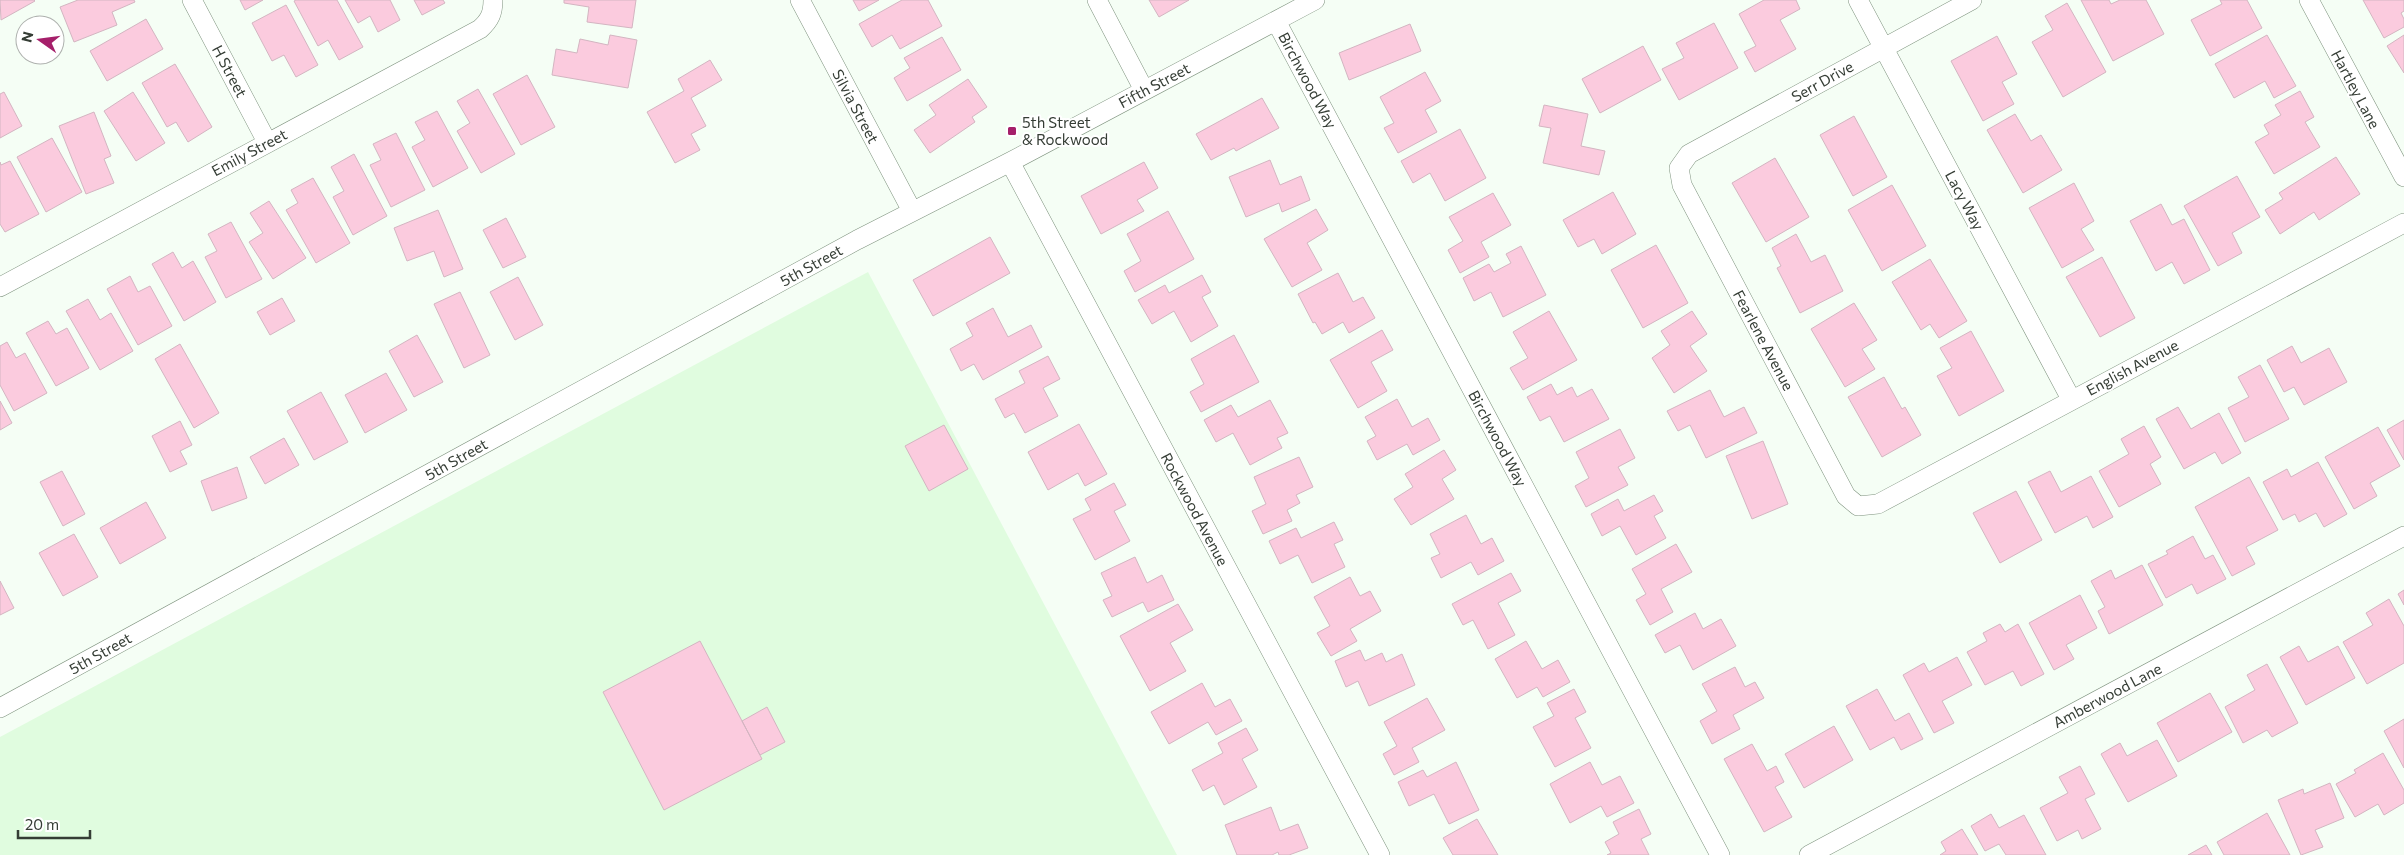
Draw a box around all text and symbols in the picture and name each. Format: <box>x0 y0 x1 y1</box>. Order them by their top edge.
north arrow <box>15 15 65 65</box>
street label: Birchwood Way <box>1275 29 1341 131</box>
text: N <box>17 30 36 44</box>
street label: H Street <box>209 42 251 100</box>
street label: Hartley Lane <box>2328 47 2384 131</box>
street label: Serr Drive <box>1788 57 1856 105</box>
street label: Fifth Street <box>1115 59 1193 111</box>
street label: Silvia Street <box>829 66 883 146</box>
place label: 5th Street & Rockwood <box>1022 113 1108 148</box>
street label: Emily Street <box>208 125 290 179</box>
marker: 5th Street & Rockwood <box>1006 125 1018 137</box>
street label: Lacy Way <box>1942 167 1988 233</box>
street label: 5th Street <box>777 240 845 290</box>
street label: Fearlene Avenue <box>1730 287 1798 393</box>
street label: English Avenue <box>2083 335 2181 399</box>
street label: Birchwood Way <box>1465 387 1531 489</box>
street label: 5th Street <box>422 434 490 484</box>
street label: Rockwood Avenue <box>1158 449 1232 569</box>
street label: 5th Street <box>66 628 134 678</box>
street label: Amberwood Lane <box>2050 659 2164 731</box>
scale bar <box>18 808 90 840</box>
text: 20 m <box>25 815 59 833</box>

